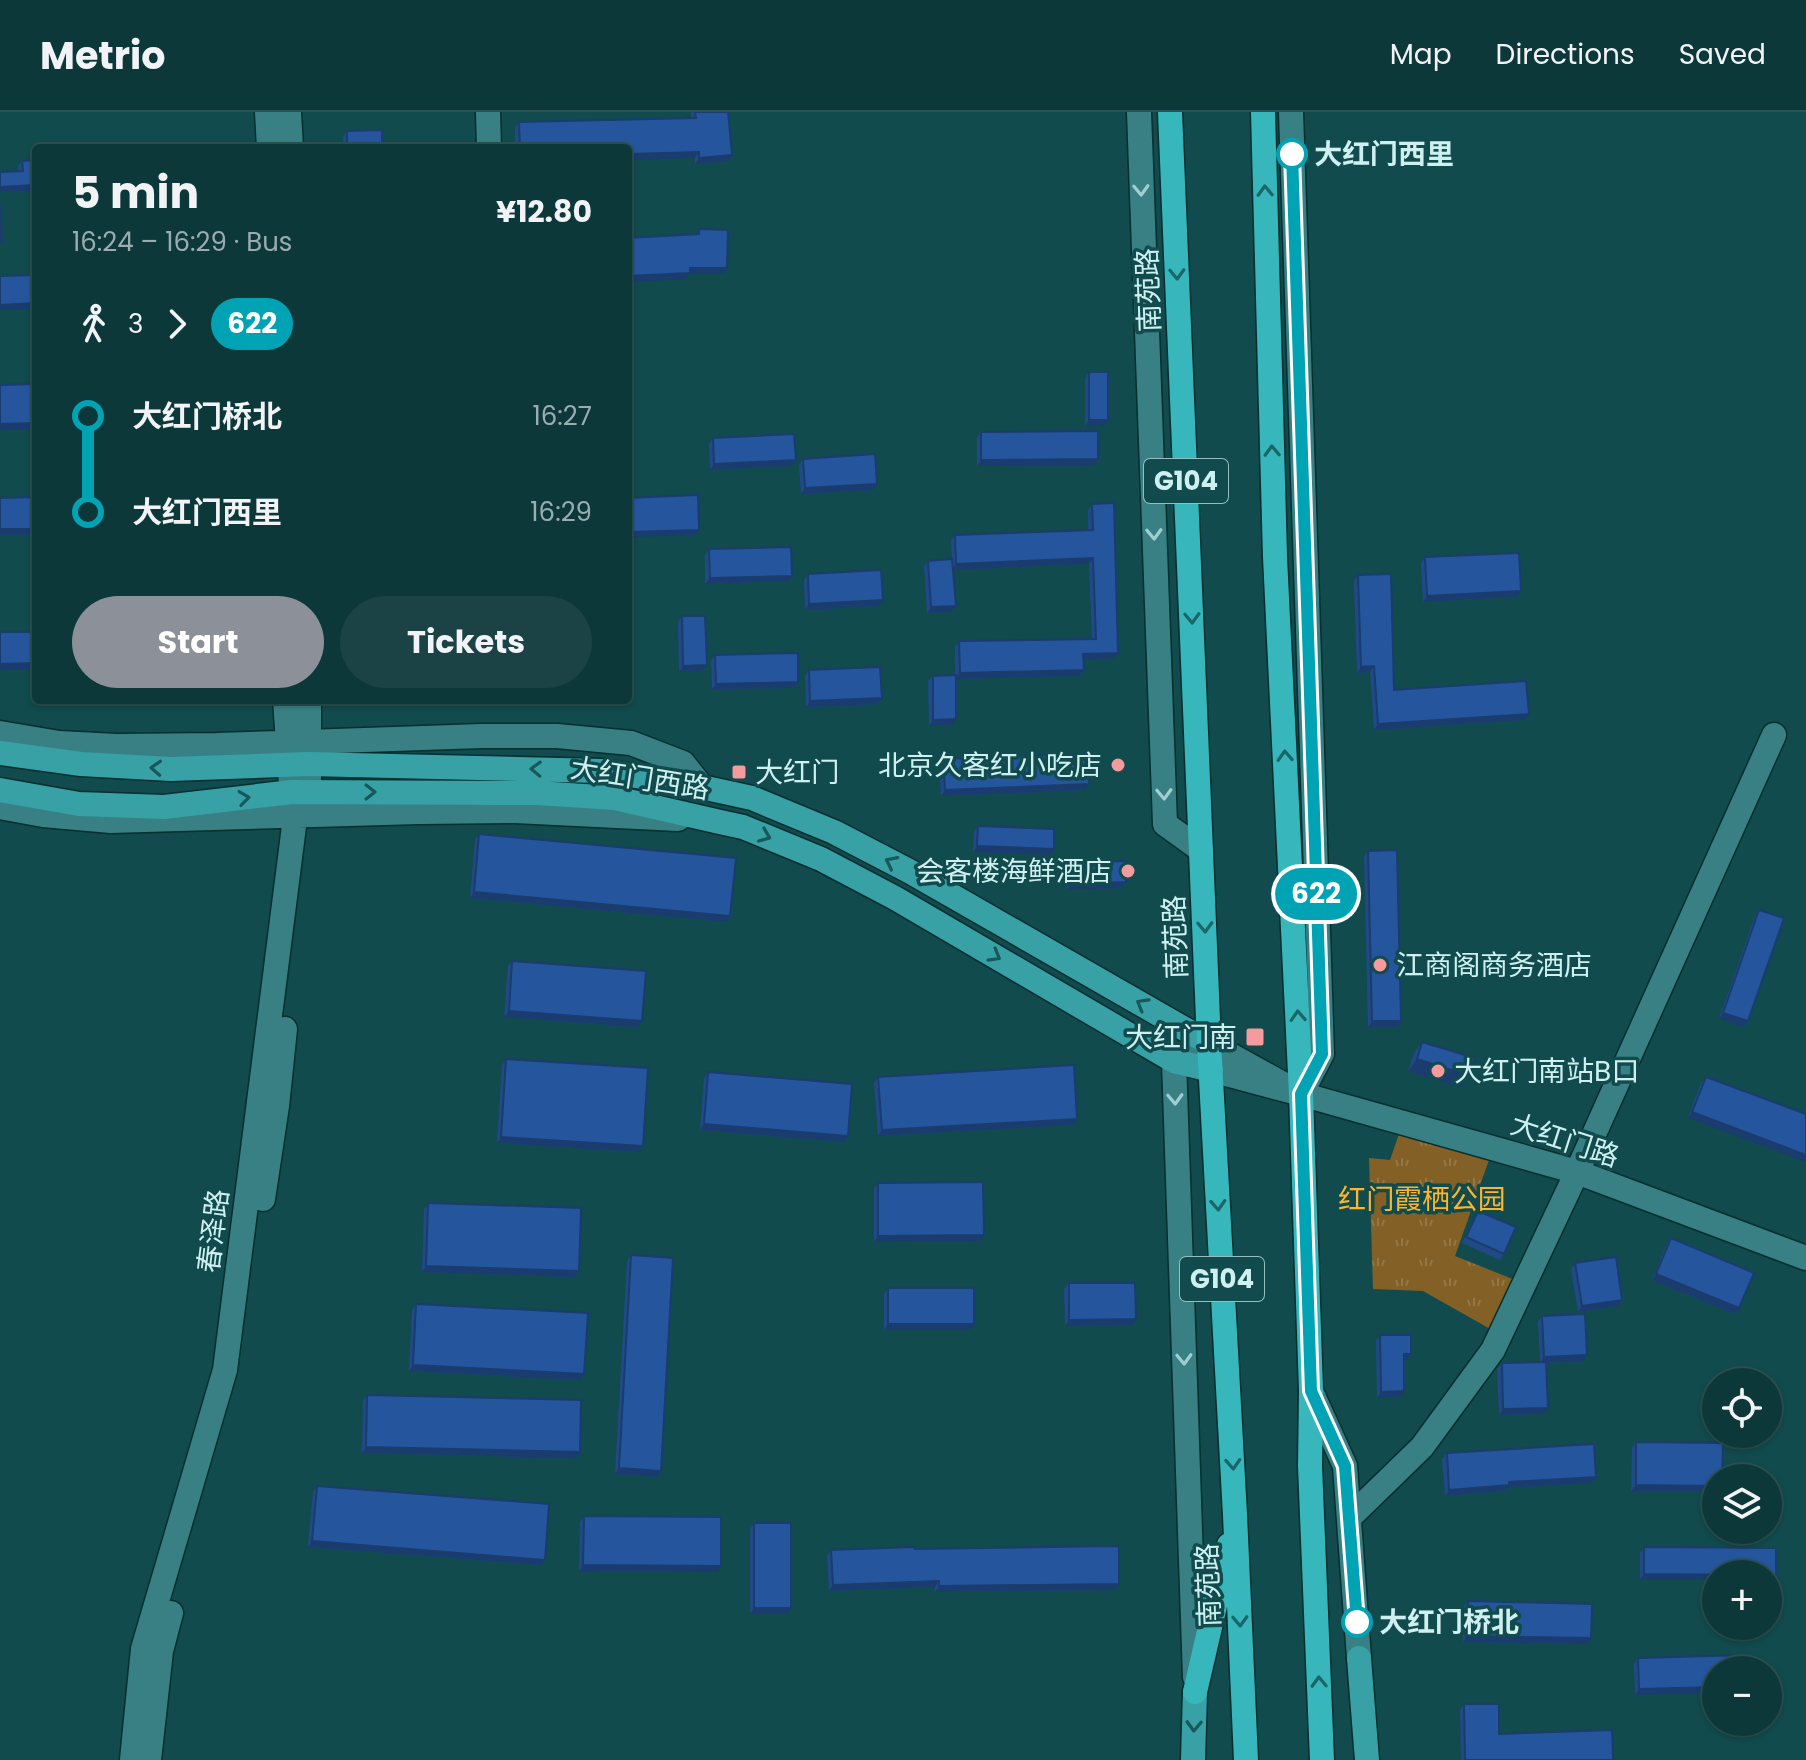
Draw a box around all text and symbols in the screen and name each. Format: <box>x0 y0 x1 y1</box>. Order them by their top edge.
text: Metrio <box>40 29 165 82</box>
text: Map <box>1390 35 1452 74</box>
text: Directions <box>1496 35 1635 74</box>
text: Saved <box>1679 35 1766 74</box>
place label: 大红门西里 <box>1314 135 1454 174</box>
marker: 大红门西里 <box>1277 139 1307 169</box>
text: 5 min <box>72 162 199 223</box>
one-way arrow <box>1133 184 1150 197</box>
one-way arrow <box>1256 184 1274 197</box>
text: ¥12.80 <box>496 190 592 233</box>
text: 16:24 – 16:29 · Bus <box>72 224 292 260</box>
street label: 南苑路 <box>1128 247 1169 333</box>
one-way arrow <box>1168 268 1185 281</box>
icon: walk <box>72 302 116 346</box>
icon: forward <box>155 302 199 346</box>
text: 622 <box>227 304 277 343</box>
text: 3 <box>128 306 143 342</box>
text: 大红门桥北 <box>132 395 282 438</box>
text: 16:27 <box>532 398 592 434</box>
one-way arrow <box>1264 444 1281 457</box>
road number: G104 <box>1144 459 1228 503</box>
text: 大红门西里 <box>132 491 282 534</box>
text: 16:29 <box>530 494 592 530</box>
one-way arrow <box>1146 528 1163 541</box>
button: Start <box>72 596 324 688</box>
button: Tickets <box>340 596 592 688</box>
one-way arrow <box>1183 612 1200 625</box>
place label: 北京久客红小吃店 <box>878 746 1102 785</box>
street label: 大红门西路 <box>568 748 712 809</box>
one-way arrow <box>1276 749 1293 762</box>
place label: 大红门 <box>755 753 839 792</box>
marker: 北京久客红小吃店 <box>1109 756 1127 774</box>
one-way arrow <box>149 760 162 777</box>
one-way arrow <box>529 760 542 777</box>
marker: 大红门 <box>730 763 748 781</box>
one-way arrow <box>364 783 377 801</box>
one-way arrow <box>1156 788 1173 801</box>
one-way arrow <box>238 789 251 806</box>
one-way arrow <box>756 827 771 843</box>
place label: 会客楼海鲜酒店 <box>916 852 1112 891</box>
one-way arrow <box>885 856 900 872</box>
marker: 会客楼海鲜酒店 <box>1119 862 1137 880</box>
line badge: 622 <box>1270 868 1362 920</box>
text: 622 <box>1291 874 1341 913</box>
street label: 南苑路 <box>1155 894 1196 980</box>
one-way arrow <box>1196 921 1213 934</box>
one-way arrow <box>986 946 1001 962</box>
place label: 江商阁商务酒店 <box>1396 946 1592 985</box>
marker: 江商阁商务酒店 <box>1371 956 1389 974</box>
one-way arrow <box>1136 998 1151 1014</box>
one-way arrow <box>1289 1009 1306 1022</box>
place label: 大红门南 <box>1125 1018 1237 1057</box>
marker: 大红门南 <box>1244 1026 1266 1048</box>
place label: 大红门南站B口 <box>1454 1052 1639 1091</box>
marker: 大红门南站B口 <box>1429 1062 1447 1080</box>
one-way arrow <box>1167 1093 1184 1106</box>
street label: 大红门路 <box>1506 1105 1624 1176</box>
park label: 红门霞栖公园 <box>1338 1180 1506 1219</box>
street label: 春泽路 <box>189 1187 238 1275</box>
one-way arrow <box>1210 1199 1227 1212</box>
road number: G104 <box>1180 1257 1264 1301</box>
one-way arrow <box>1175 1353 1192 1366</box>
map controls <box>1702 1368 1782 1736</box>
button: locate <box>1702 1368 1782 1448</box>
one-way arrow <box>1224 1458 1241 1471</box>
button: layers <box>1702 1464 1782 1544</box>
street label: 南苑路 <box>1188 1542 1229 1628</box>
button: + <box>1702 1560 1782 1640</box>
place label: 大红门桥北 <box>1379 1603 1519 1642</box>
marker: 大红门桥北 <box>1342 1607 1372 1637</box>
one-way arrow <box>1231 1615 1248 1628</box>
button: − <box>1702 1656 1782 1736</box>
one-way arrow <box>1310 1675 1327 1688</box>
one-way arrow <box>1185 1720 1202 1733</box>

